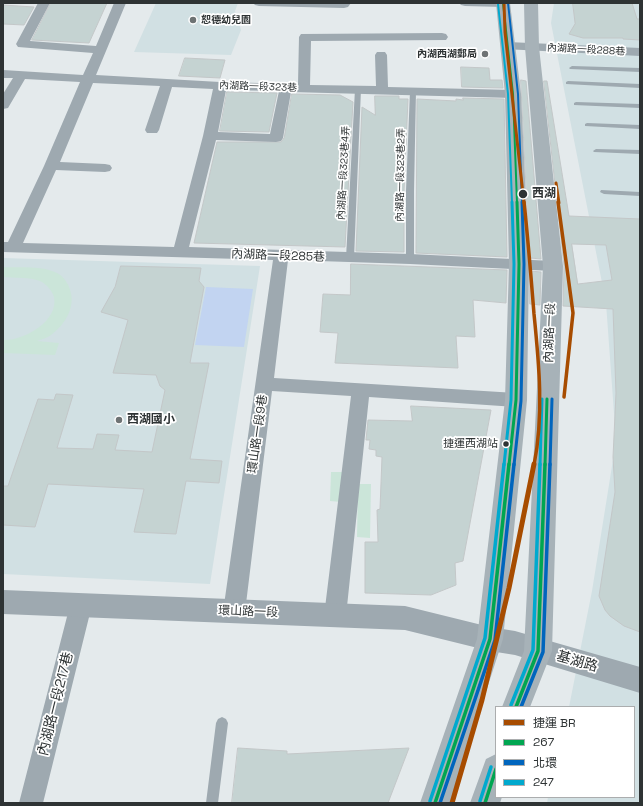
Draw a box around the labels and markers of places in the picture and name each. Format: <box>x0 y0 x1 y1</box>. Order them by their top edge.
place label: 恕德幼兒園 <box>201 14 251 26</box>
marker: 恕德幼兒園 <box>188 15 198 25</box>
place label: 內湖西湖郵局 <box>417 48 477 60</box>
marker: 內湖西湖郵局 <box>480 49 490 59</box>
place label: 西湖 <box>532 187 556 201</box>
marker: 西湖 <box>517 188 529 200</box>
place label: 西湖國小 <box>127 413 175 427</box>
marker: 西湖國小 <box>114 415 124 425</box>
place label: 捷運西湖站 <box>443 437 498 451</box>
marker: 捷運西湖站 <box>501 439 511 449</box>

